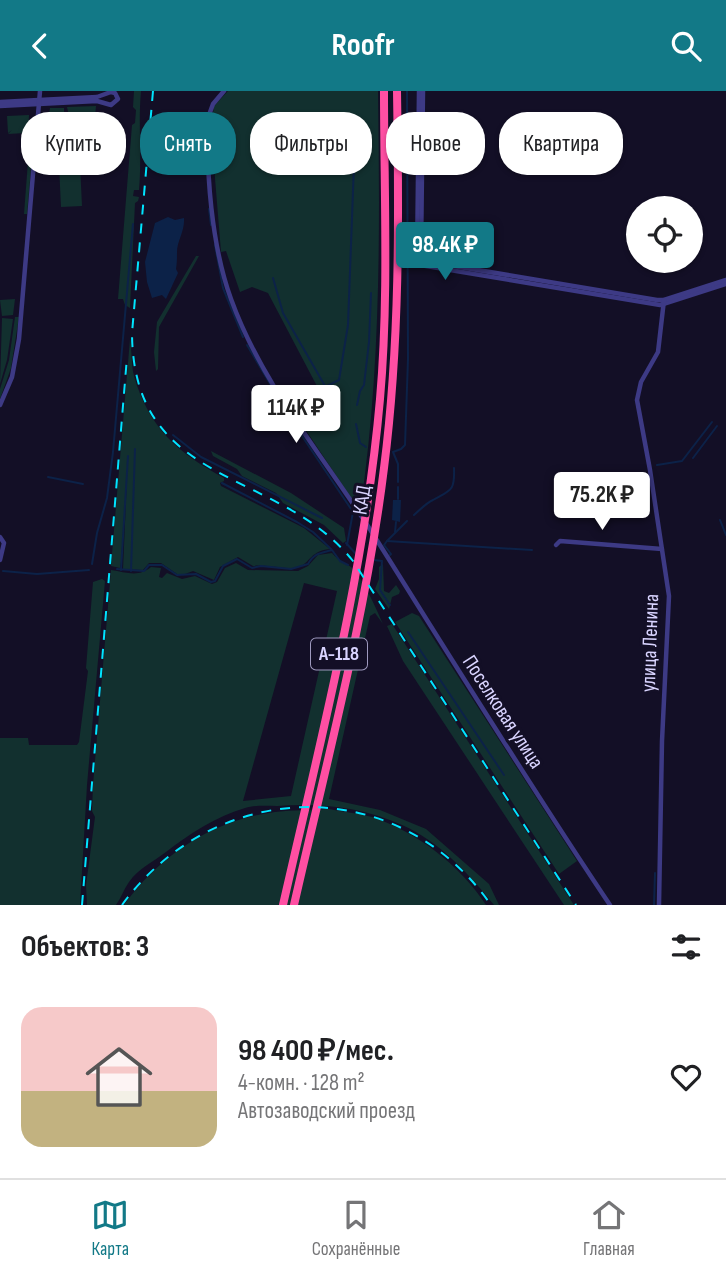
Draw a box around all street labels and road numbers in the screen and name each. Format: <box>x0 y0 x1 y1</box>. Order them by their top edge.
street label: КАД <box>347 484 377 516</box>
street label: улица Ленина <box>636 594 664 692</box>
road number: А-118 <box>311 639 367 669</box>
street label: Поселковая улица <box>457 651 549 773</box>

